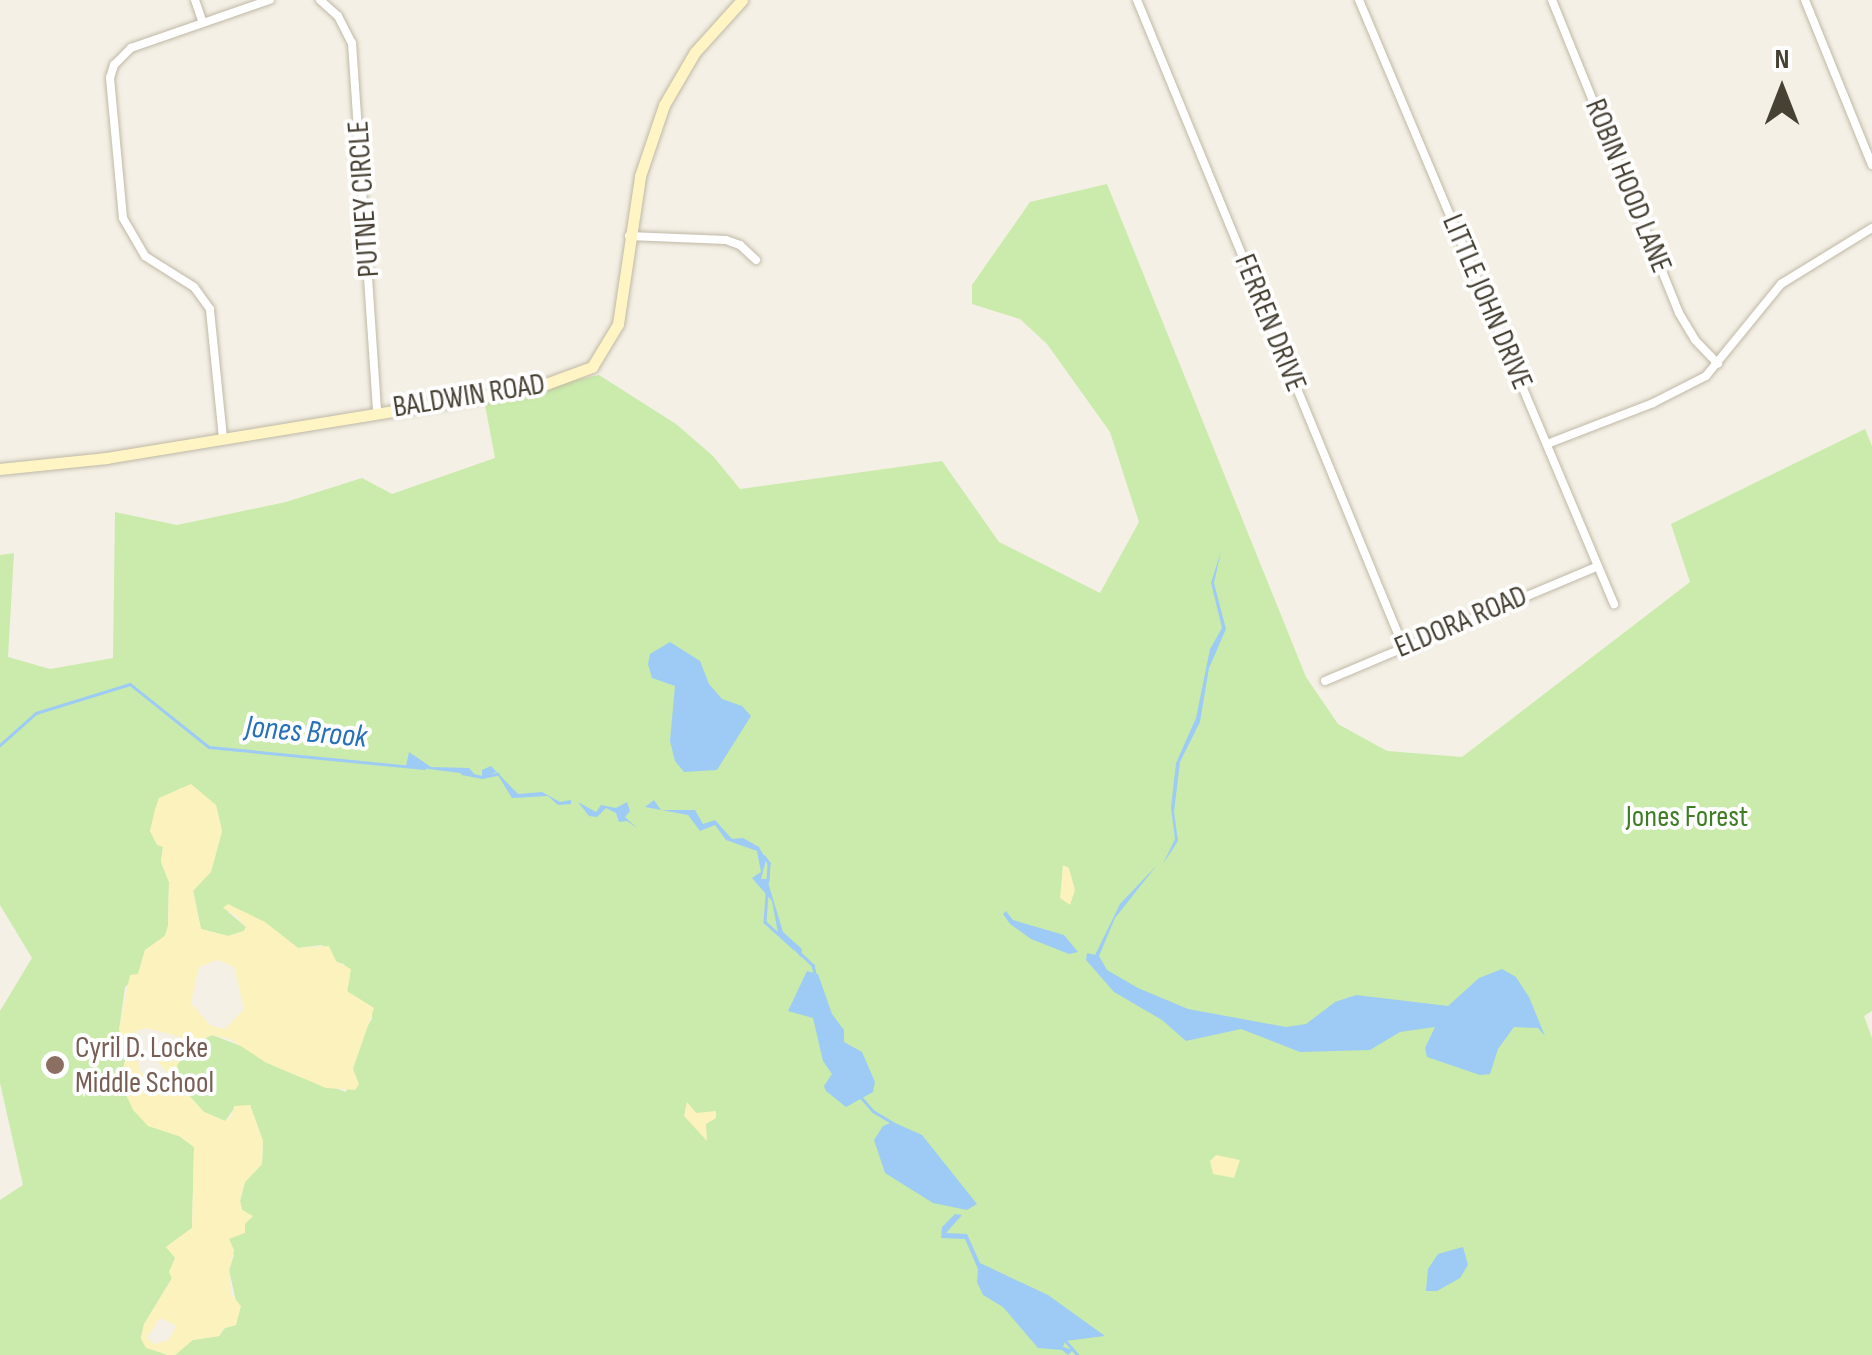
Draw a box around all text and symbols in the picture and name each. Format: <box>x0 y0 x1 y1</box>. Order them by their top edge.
north arrow <box>1732 40 1832 140</box>
text: N <box>1775 43 1789 76</box>
street label: ROBIN HOOD LANE <box>1577 94 1679 278</box>
street label: PUTNEY CIRCLE <box>341 119 387 279</box>
street label: LITTLE JOHN DRIVE <box>1434 209 1540 395</box>
street label: FERREN DRIVE <box>1226 249 1314 397</box>
street label: BALDWIN ROAD <box>390 366 548 426</box>
street label: ELDORA ROAD <box>1389 578 1533 666</box>
water label: Jones Brook <box>244 709 368 757</box>
park label: Jones Forest <box>1626 799 1748 835</box>
place label: Cyril D. Locke Middle School <box>75 1030 214 1100</box>
marker: Cyril D. Locke Middle School <box>44 1054 66 1076</box>

